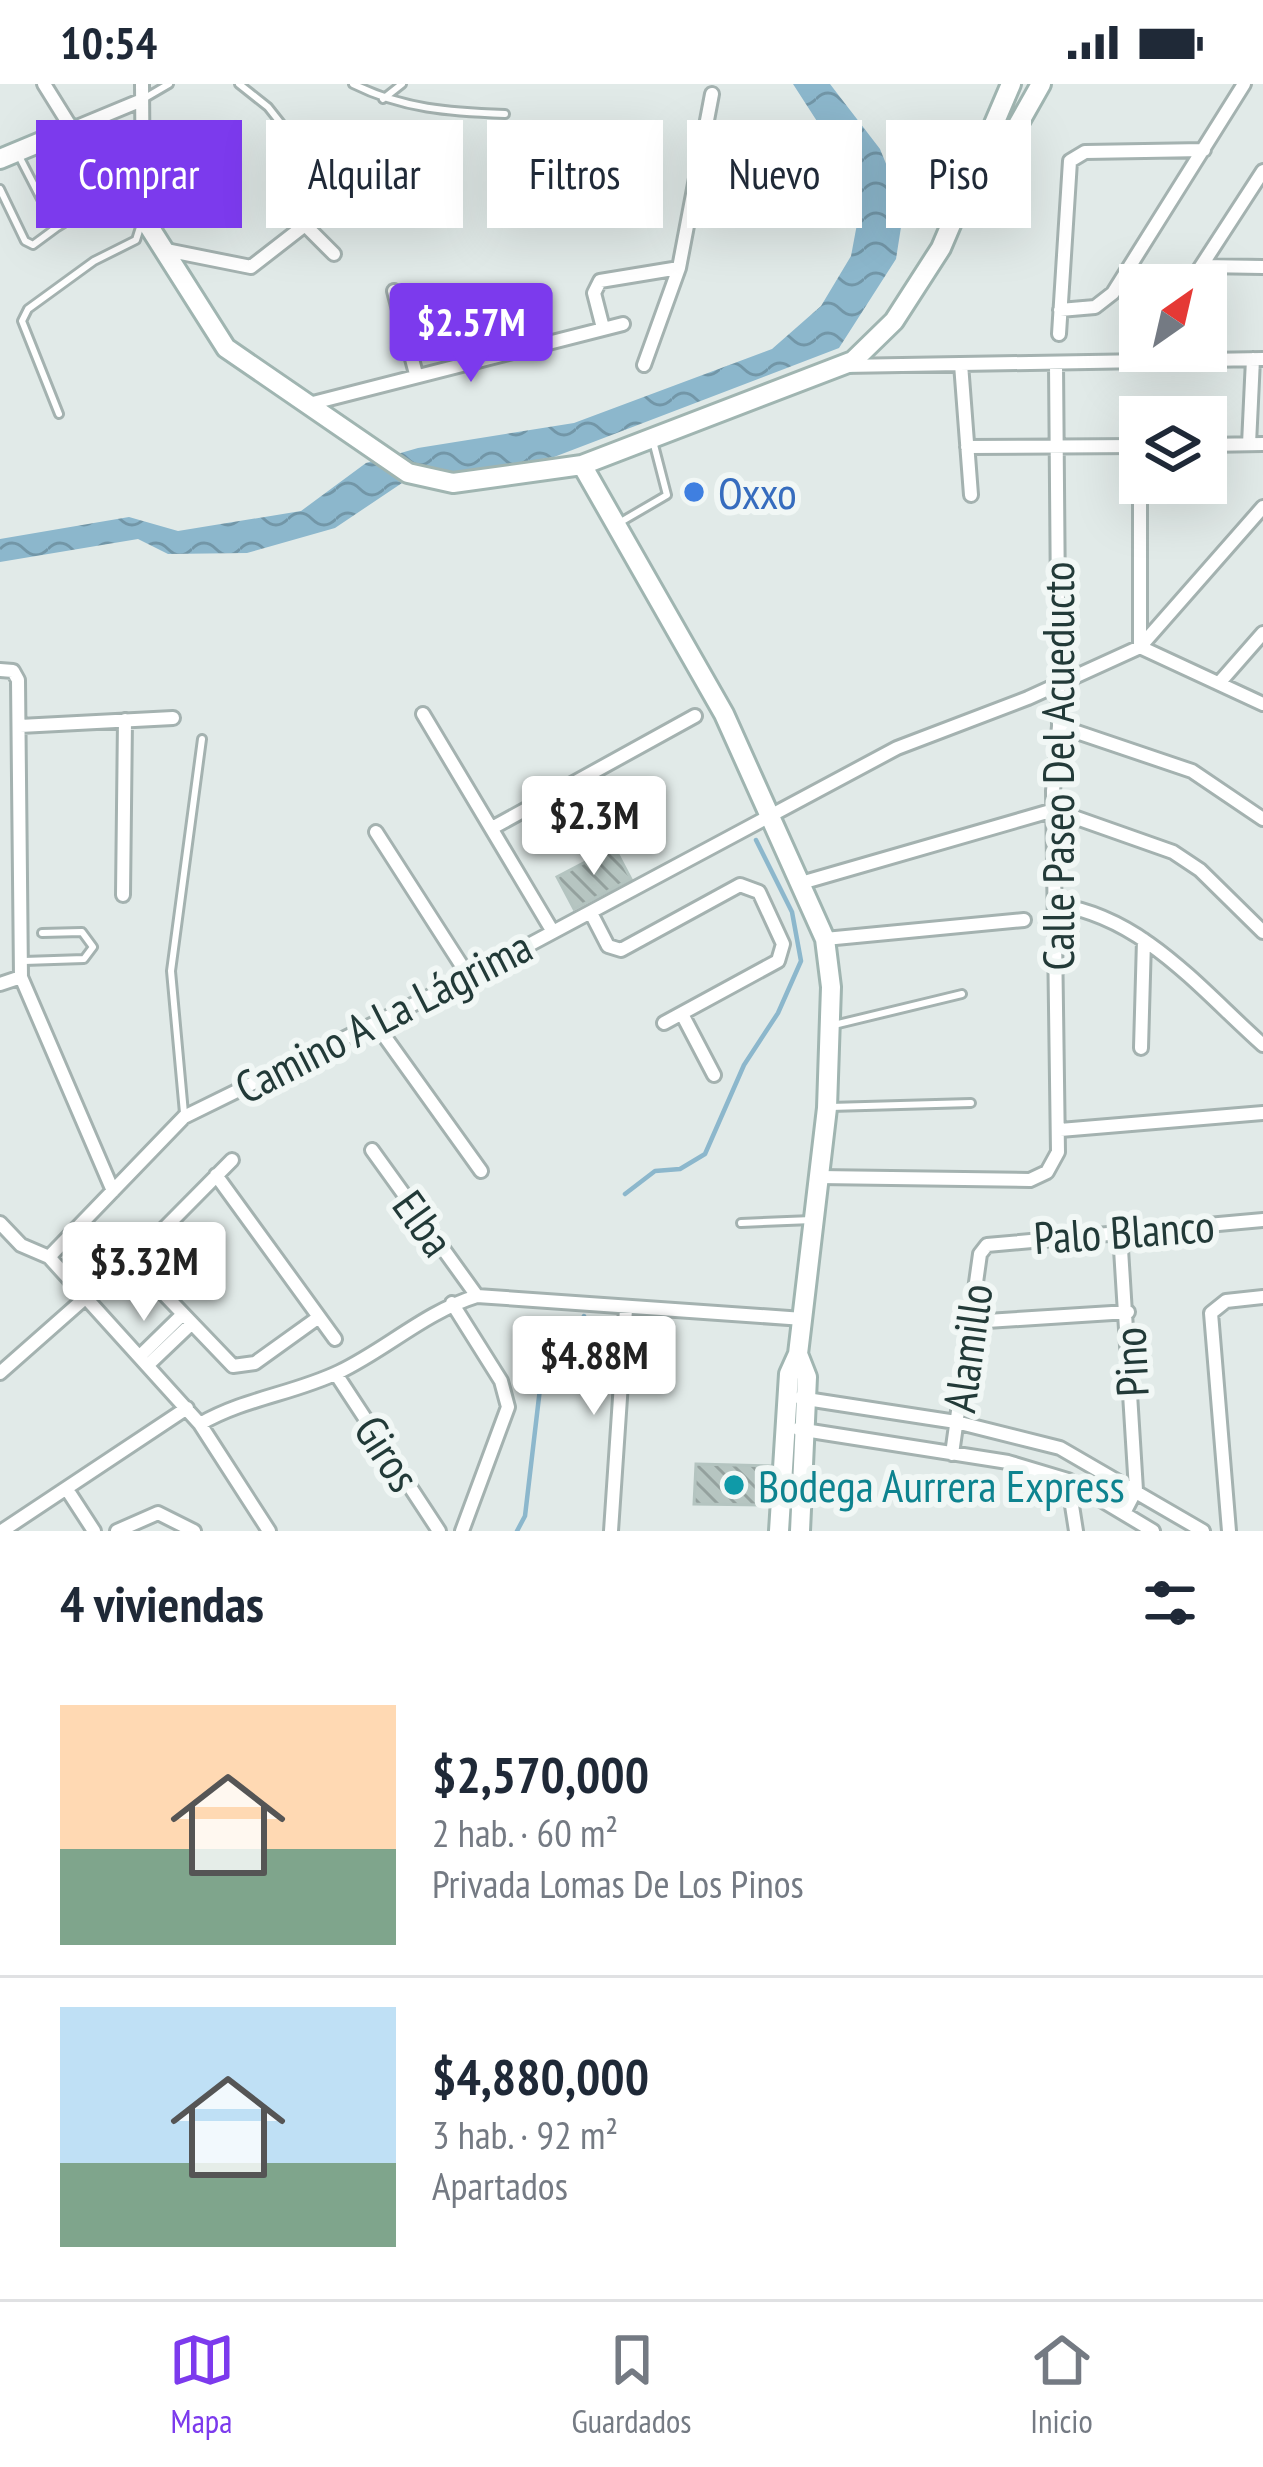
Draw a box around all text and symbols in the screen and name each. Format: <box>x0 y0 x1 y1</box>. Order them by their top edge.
text: 10:54 <box>60 13 157 71</box>
chip: Comprar <box>36 120 242 228</box>
chip: Alquilar <box>266 120 463 228</box>
chip: Filtros <box>487 120 663 228</box>
chip: Nuevo <box>687 120 862 228</box>
chip: Piso <box>886 120 1031 228</box>
north arrow <box>1119 264 1227 372</box>
map controls <box>1119 264 1227 504</box>
pin: $2.57M <box>373 283 569 385</box>
text: $2.57M <box>417 296 525 347</box>
button: layers <box>1119 396 1227 504</box>
place label: Oxxo <box>718 463 797 521</box>
marker: Oxxo <box>681 479 707 505</box>
street label: Calle Paseo Del Acueducto <box>1028 561 1086 971</box>
pin: $2.3M <box>510 776 678 878</box>
text: $2.3M <box>549 789 639 840</box>
street label: Camino A La Lágrima <box>225 916 541 1116</box>
street label: Elba <box>381 1179 467 1267</box>
street label: Palo Blanco <box>1032 1196 1216 1266</box>
pin: $3.32M <box>46 1222 242 1324</box>
text: $3.32M <box>90 1235 198 1286</box>
street label: Alamillo <box>929 1280 1005 1416</box>
pin: $4.88M <box>496 1316 692 1418</box>
street label: Pino <box>1099 1326 1161 1398</box>
text: $4.88M <box>540 1329 648 1380</box>
street label: Giros <box>342 1404 434 1502</box>
place label: Bodega Aurrera Express <box>758 1456 1125 1514</box>
marker: Bodega Aurrera Express <box>721 1472 747 1498</box>
text: 4 viviendas <box>60 1570 264 1636</box>
icon: filters <box>1137 1570 1203 1636</box>
text: $2,570,000 <box>432 1741 649 1807</box>
icon: home <box>156 1753 300 1897</box>
text: 2 hab. · 60 m² <box>432 1807 618 1858</box>
text: Privada Lomas De Los Pinos <box>432 1858 804 1909</box>
text: $4,880,000 <box>432 2043 649 2109</box>
icon: home <box>156 2055 300 2199</box>
text: 3 hab. · 92 m² <box>432 2109 618 2160</box>
text: Apartados <box>432 2160 568 2211</box>
tab: Mapa <box>169 2327 235 2442</box>
tab: Guardados <box>572 2327 692 2442</box>
tab: Inicio <box>1029 2327 1095 2442</box>

